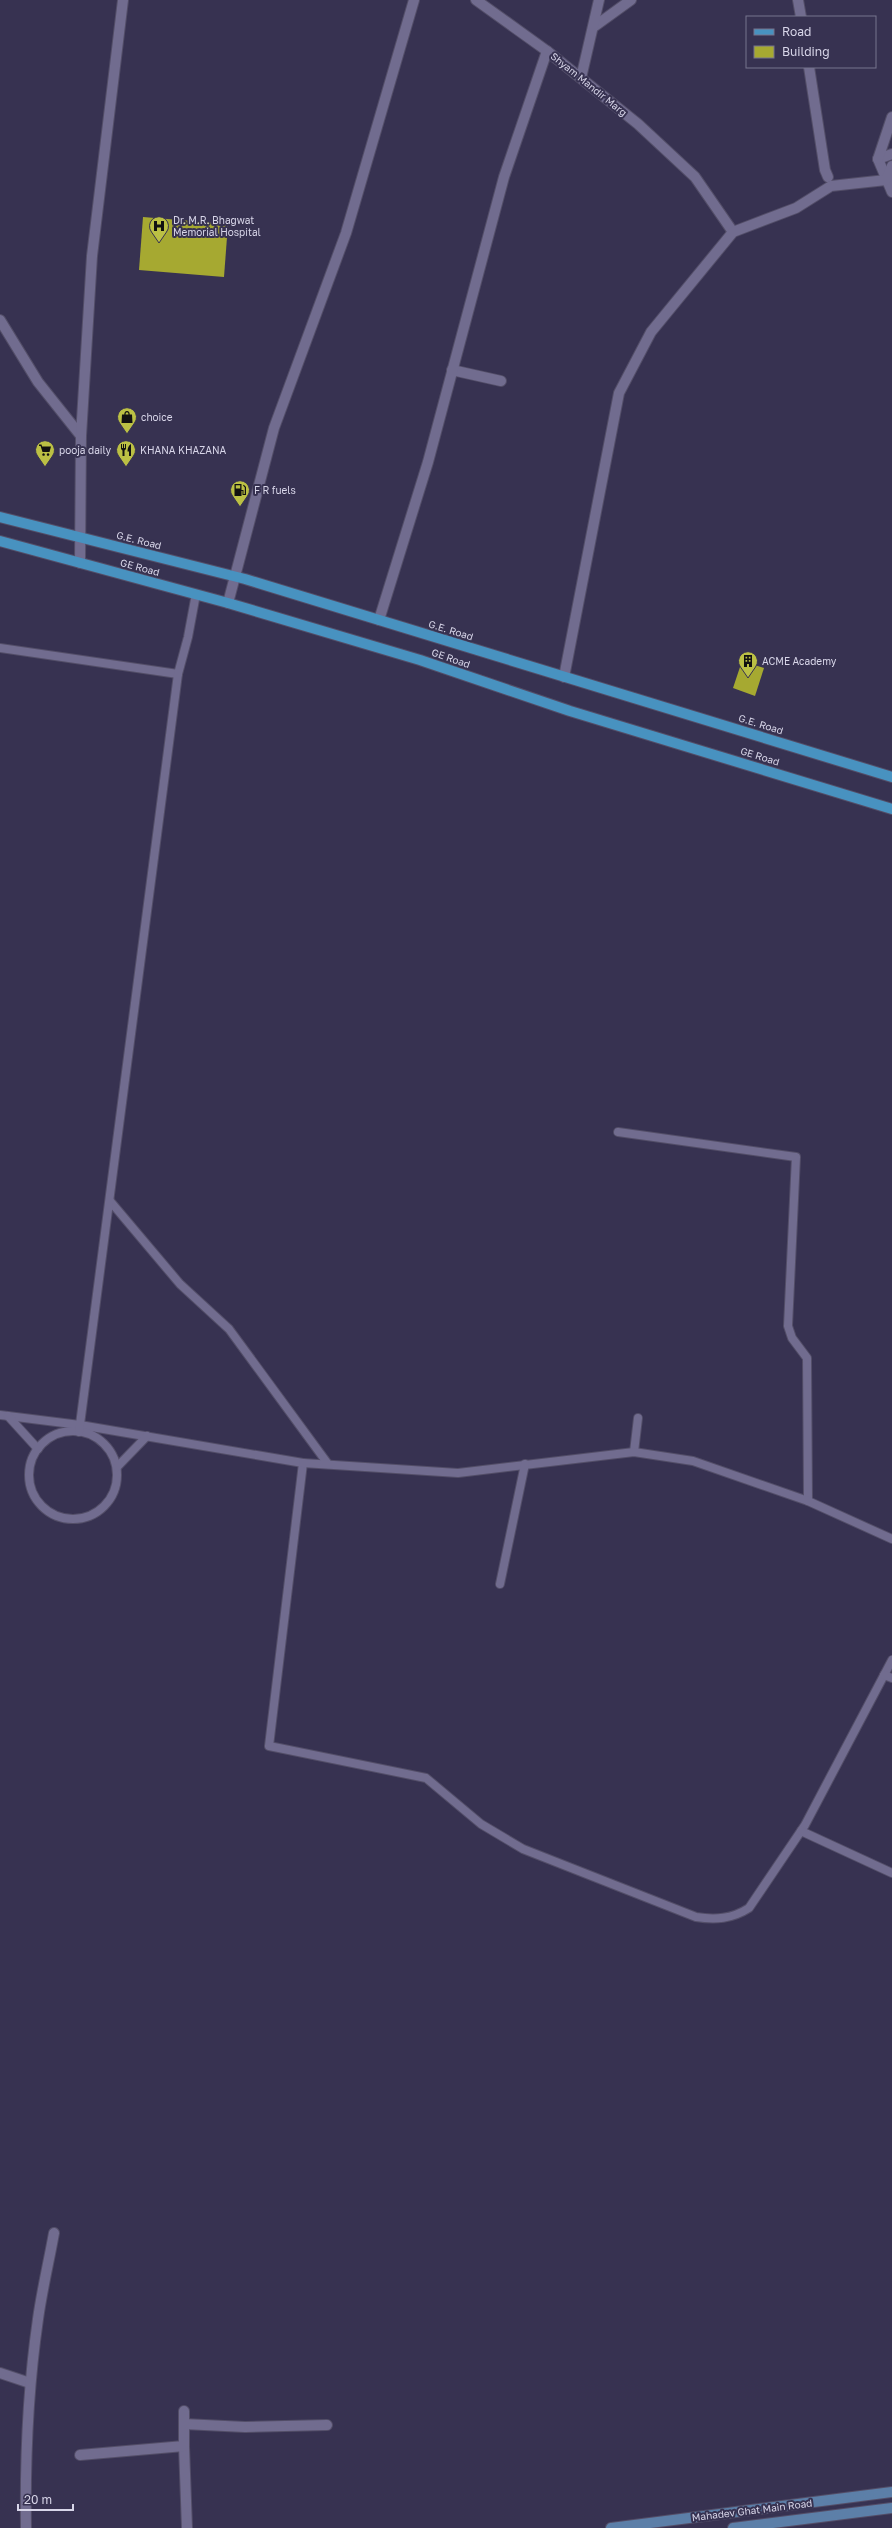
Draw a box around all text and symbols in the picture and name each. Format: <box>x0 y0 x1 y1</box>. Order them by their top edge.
legend <box>746 16 876 68</box>
text: Road <box>782 24 811 39</box>
text: Building <box>782 44 830 59</box>
street label: Shyam Mandir Marg <box>549 50 629 118</box>
place label: Dr. M.R. Bhagwat Memorial Hospital <box>173 214 261 238</box>
hospital icon: Dr. M.R. Bhagwat Memorial Hospital <box>148 215 170 243</box>
shop icon: choice <box>116 406 138 434</box>
place label: choice <box>141 411 173 423</box>
supermarket icon: pooja daily <box>34 439 56 467</box>
restaurant icon: KHANA KHAZANA <box>115 439 137 467</box>
place label: pooja daily <box>59 444 111 456</box>
place label: KHANA KHAZANA <box>140 444 226 456</box>
fuel station icon: F R fuels <box>229 479 251 507</box>
place label: F R fuels <box>254 484 296 496</box>
street label: G.E. Road <box>115 529 163 551</box>
street label: GE Road <box>119 556 161 578</box>
street label: G.E. Road <box>427 618 475 642</box>
street label: GE Road <box>430 646 472 670</box>
building icon: ACME Academy <box>737 650 759 678</box>
place label: ACME Academy <box>762 655 837 667</box>
street label: G.E. Road <box>737 712 785 736</box>
street label: GE Road <box>739 744 781 768</box>
scale bar <box>18 2486 73 2512</box>
text: 20 m <box>24 2492 52 2507</box>
street label: Mahadev Ghat Main Road <box>691 2497 813 2523</box>

